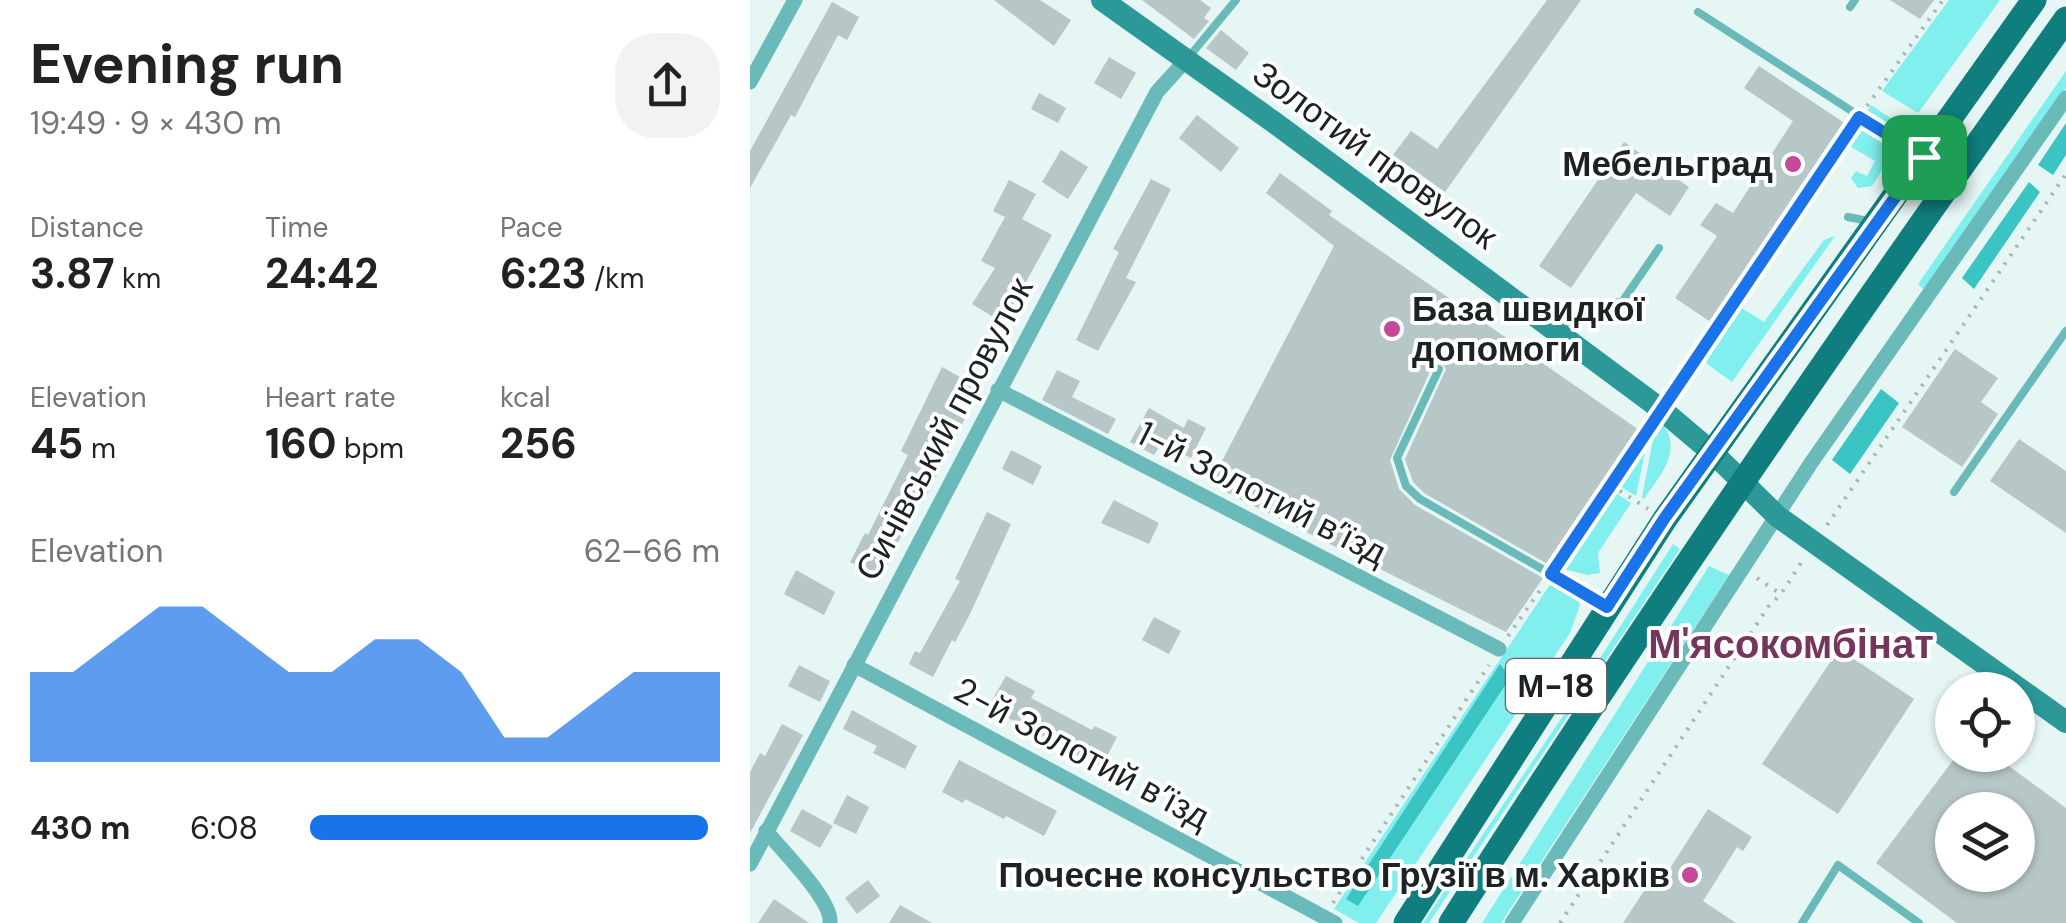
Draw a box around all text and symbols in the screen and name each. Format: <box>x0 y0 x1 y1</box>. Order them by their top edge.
text: Evening run <box>30 28 344 100</box>
button: share <box>615 33 720 138</box>
street label: Золотий провулок <box>1243 51 1507 260</box>
text: 19:49 · 9 × 430 m <box>30 102 281 144</box>
pin <box>1882 115 1967 200</box>
icon: arrive <box>1897 130 1952 185</box>
place label: Мебельград <box>1562 141 1773 187</box>
marker: Мебельград <box>1782 153 1804 175</box>
text: Distance <box>30 209 144 246</box>
text: Time <box>265 209 328 246</box>
text: Pace <box>500 209 563 246</box>
text: 3.87 <box>30 246 115 301</box>
text: 24:42 <box>265 246 378 301</box>
text: 6:23 <box>500 246 587 301</box>
text: km <box>115 260 161 297</box>
text: /km <box>587 260 644 297</box>
street label: Сичівський провулок <box>845 269 1044 588</box>
place label: База швидкої допомоги <box>1412 286 1646 372</box>
marker: База швидкої допомоги <box>1381 318 1403 340</box>
text: Elevation <box>30 379 147 416</box>
text: Heart rate <box>265 379 396 416</box>
text: kcal <box>500 379 551 416</box>
street label: 1-й Золотий в’їзд <box>1130 410 1394 576</box>
text: 45 <box>30 416 83 471</box>
text: 160 <box>265 416 336 471</box>
text: 256 <box>500 416 577 471</box>
text: m <box>83 430 116 467</box>
text: bpm <box>336 430 404 467</box>
text: Elevation <box>30 530 163 572</box>
text: 62–66 m <box>584 530 720 572</box>
district label: М'ясокомбінат <box>1648 618 1934 670</box>
road number: М-18 <box>1506 659 1606 713</box>
street label: 2-й Золотий в’їзд <box>946 666 1218 840</box>
map controls <box>1935 672 2035 892</box>
button: locate <box>1935 672 2035 772</box>
button: layers <box>1935 792 2035 892</box>
text: 430 m <box>30 807 130 849</box>
text: 6:08 <box>190 807 258 849</box>
place label: Почесне консульство Грузії в м. Харків <box>998 852 1670 898</box>
marker: Почесне консульство Грузії в м. Харків <box>1679 864 1701 886</box>

